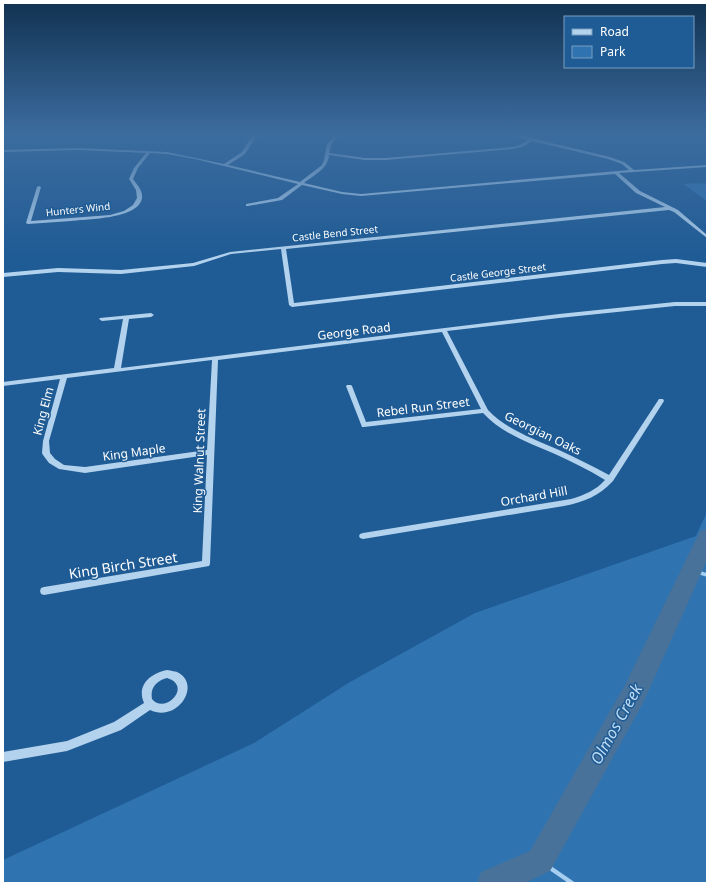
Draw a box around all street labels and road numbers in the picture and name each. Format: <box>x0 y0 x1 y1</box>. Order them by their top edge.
street label: Hunters Wind <box>45 199 111 219</box>
street label: Castle Bend Street <box>291 221 379 244</box>
street label: Castle George Street <box>449 259 547 285</box>
street label: George Road <box>316 318 392 344</box>
street label: King Elm <box>28 385 58 437</box>
street label: Rebel Run Street <box>376 393 471 421</box>
street label: Georgian Oaks <box>502 407 585 459</box>
street label: King Walnut Street <box>189 408 209 514</box>
street label: King Maple <box>101 439 167 465</box>
street label: Orchard Hill <box>499 482 569 510</box>
street label: King Birch Street <box>67 547 179 583</box>

